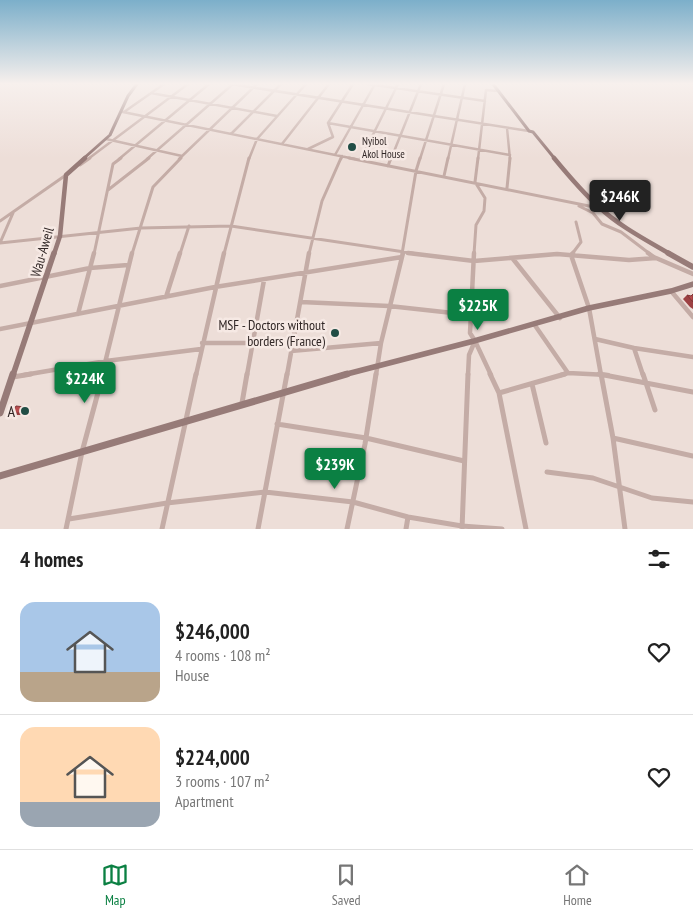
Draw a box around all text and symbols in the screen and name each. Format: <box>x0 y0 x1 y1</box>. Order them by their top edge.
place label: Nyibol Akol House <box>362 134 405 161</box>
marker: Nyibol Akol House <box>346 141 358 153</box>
pin: $246K <box>585 180 655 222</box>
text: $246K <box>601 186 639 206</box>
street label: Wau-Aweil <box>26 224 58 279</box>
pin: $225K <box>443 288 513 331</box>
text: $225K <box>459 295 497 315</box>
place label: MSF - Doctors without borders (France) <box>218 316 326 350</box>
marker: MSF - Doctors without borders (France) <box>329 327 341 339</box>
pin: $224K <box>50 362 120 404</box>
text: $224K <box>66 368 104 388</box>
place label: A <box>7 401 15 421</box>
marker: A <box>19 405 31 417</box>
pin: $239K <box>300 448 370 490</box>
text: $239K <box>316 454 354 474</box>
icon: filters <box>645 545 673 573</box>
text: 4 homes <box>20 546 83 573</box>
text: $246,000 <box>175 618 250 645</box>
icon: home <box>60 622 120 682</box>
icon: heart <box>645 638 673 666</box>
text: 4 rooms · 108 m² <box>175 645 271 665</box>
text: House <box>175 665 209 685</box>
text: $224,000 <box>175 744 250 771</box>
icon: home <box>60 747 120 807</box>
icon: heart <box>645 763 673 791</box>
text: 3 rooms · 107 m² <box>175 771 270 791</box>
text: Apartment <box>175 791 234 811</box>
tab: Map <box>101 861 129 909</box>
tab: Saved <box>332 861 361 909</box>
tab: Home <box>563 861 592 909</box>

